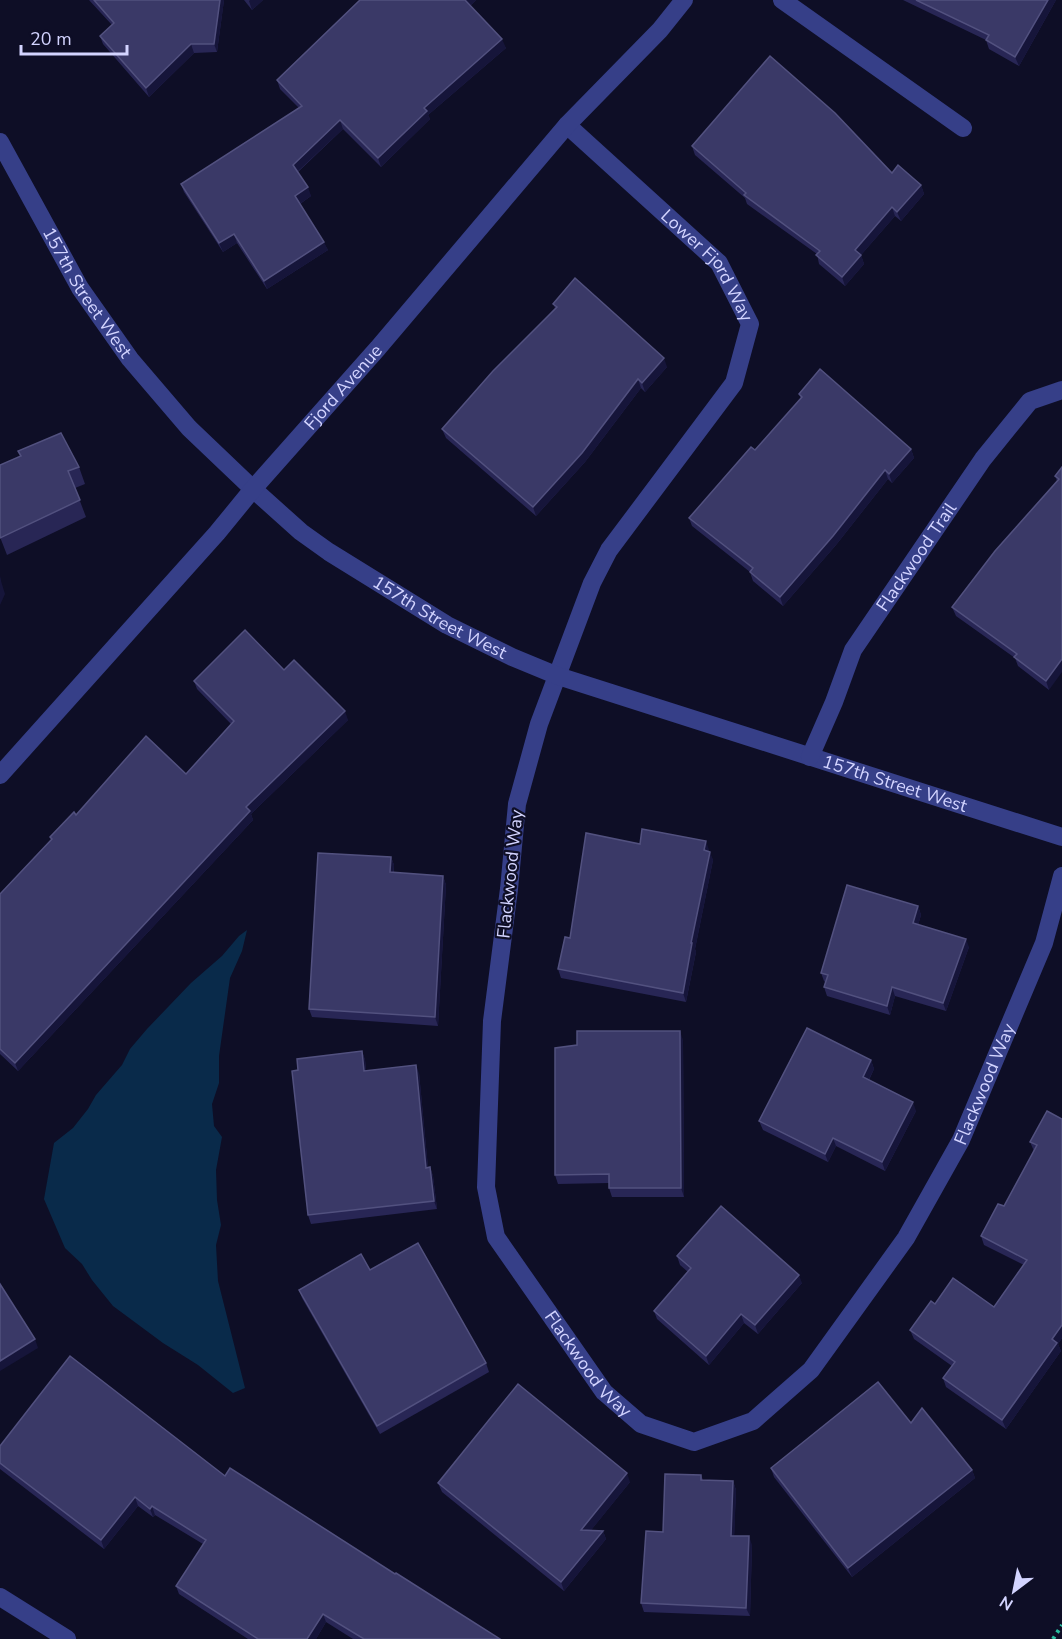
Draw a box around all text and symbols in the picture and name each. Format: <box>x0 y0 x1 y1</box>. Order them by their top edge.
scale bar <box>21 18 128 56</box>
text: 20 m <box>30 27 72 51</box>
street label: Lower Fjord Way <box>656 204 759 326</box>
street label: 157th Street West <box>37 223 138 363</box>
street label: Fjord Avenue <box>299 339 388 435</box>
street label: Flackwood Trail <box>871 497 962 616</box>
street label: 157th Street West <box>368 570 511 665</box>
street label: 157th Street West <box>819 749 971 818</box>
street label: Flackwood Way <box>491 808 529 940</box>
street label: Flackwood Way <box>948 1019 1021 1149</box>
street label: Flackwood Way <box>539 1306 637 1423</box>
north arrow <box>984 1561 1044 1621</box>
text: N <box>996 1590 1017 1615</box>

